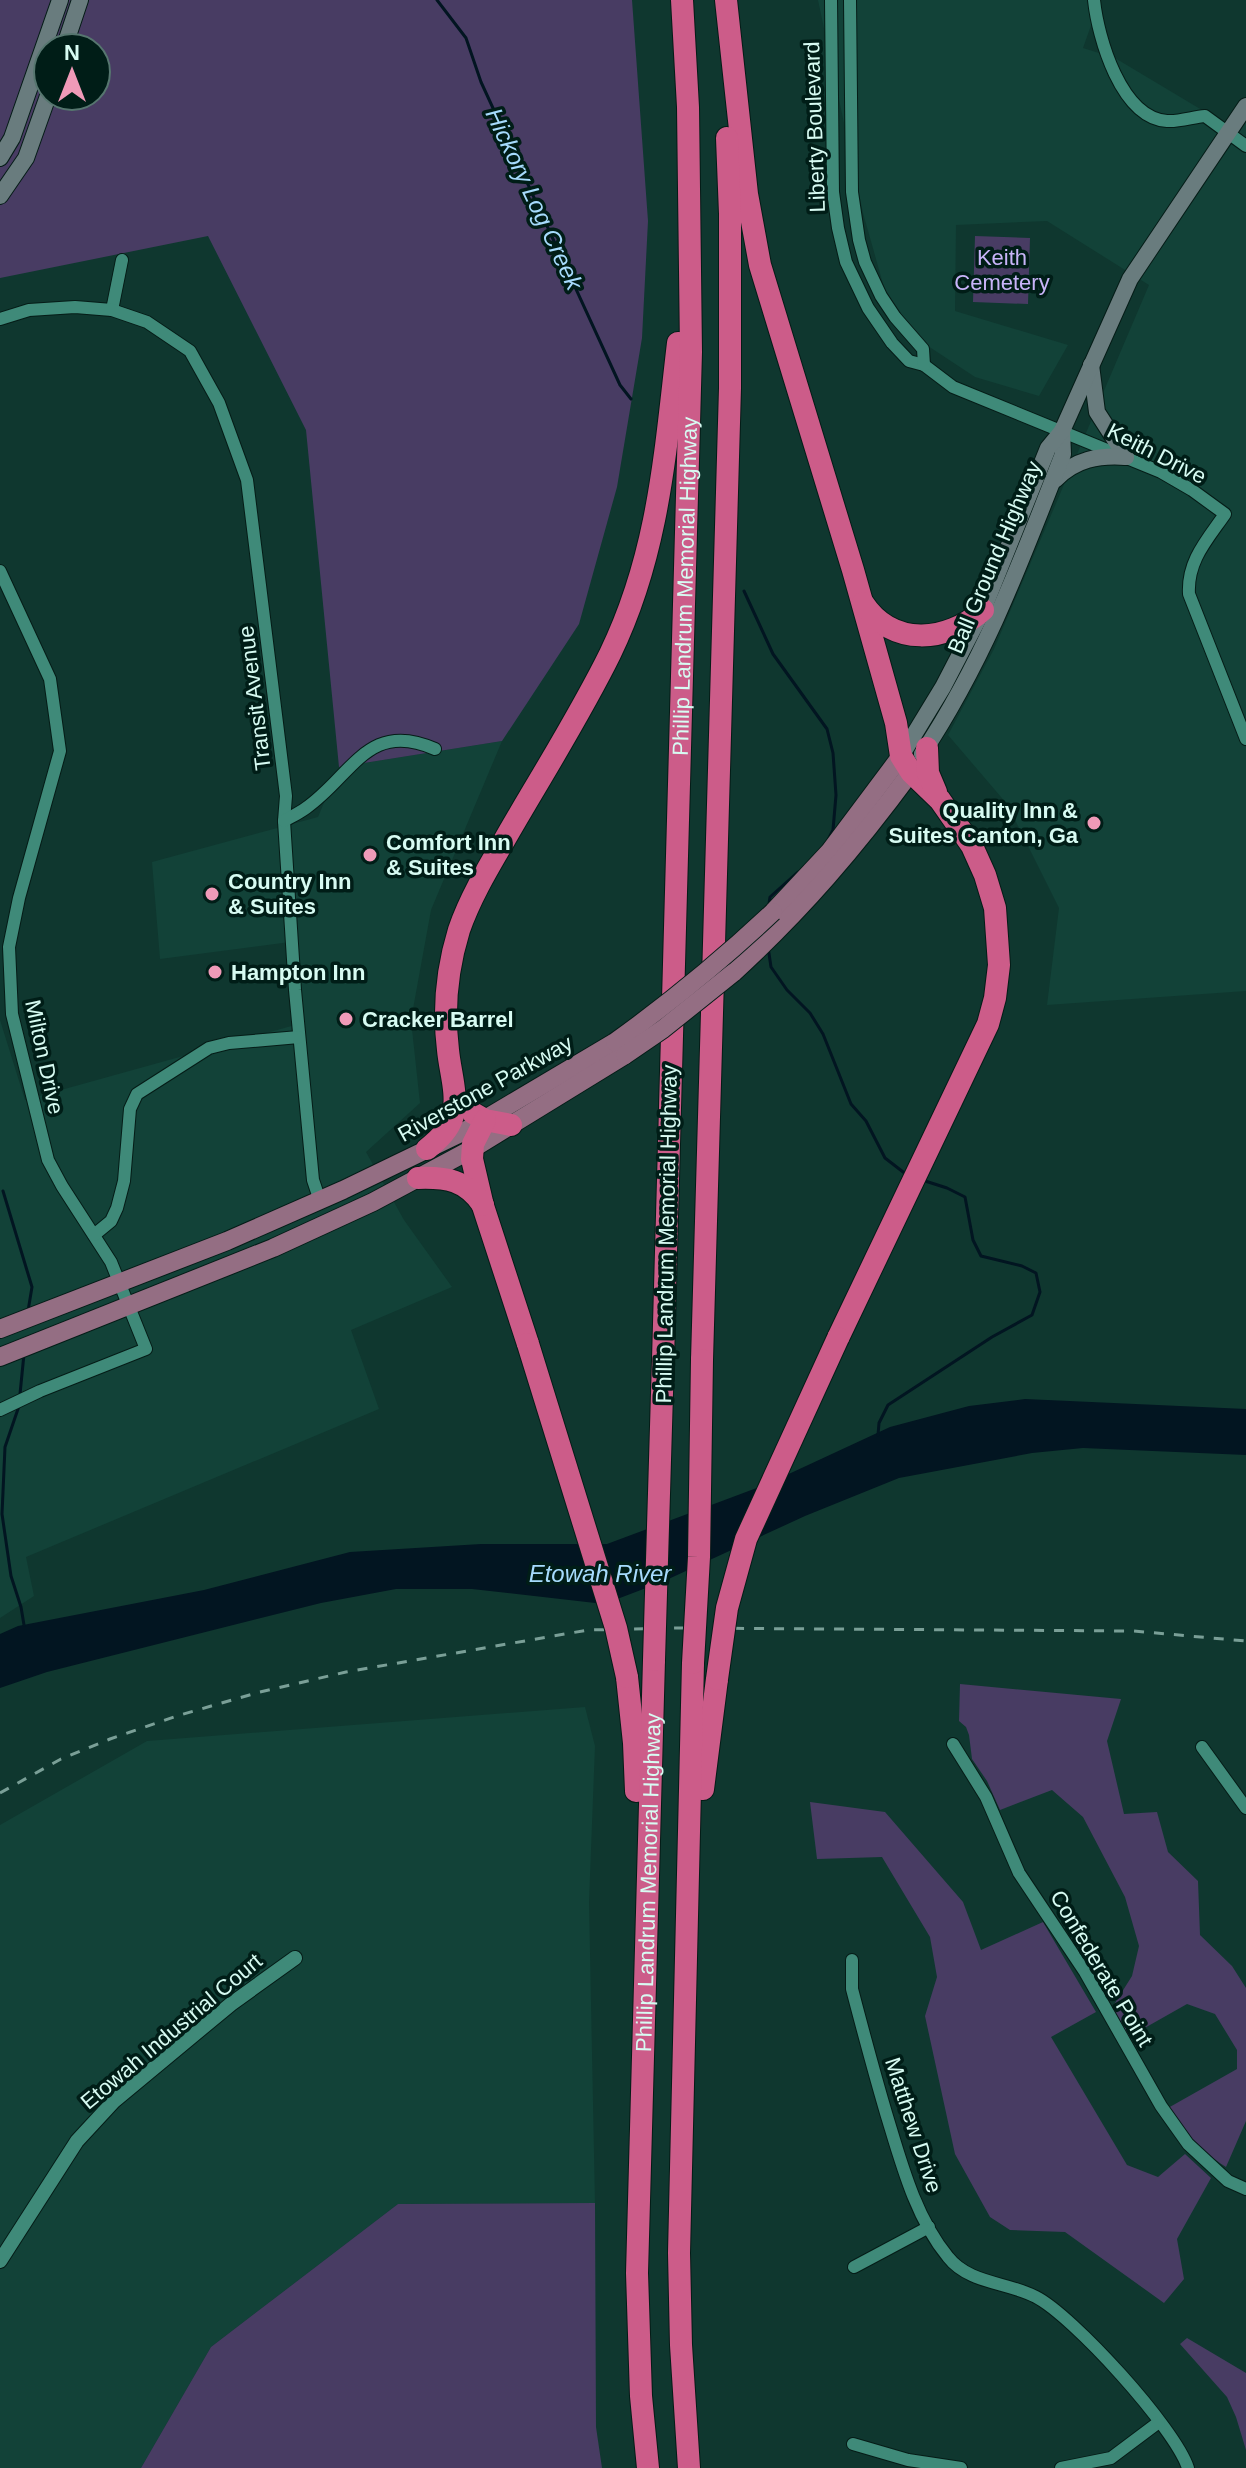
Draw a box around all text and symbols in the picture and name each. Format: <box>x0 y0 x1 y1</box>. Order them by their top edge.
north arrow <box>32 32 112 112</box>
text: N <box>64 40 80 65</box>
street label: Liberty Boulevard <box>799 41 830 213</box>
water label: Hickory Log Creek <box>481 104 589 296</box>
park label: Keith Cemetery <box>954 245 1050 295</box>
street label: Phillip Landrum Memorial Highway <box>668 417 702 756</box>
street label: Keith Drive <box>1103 418 1210 489</box>
street label: Ball Ground Highway <box>943 457 1046 657</box>
street label: Transit Avenue <box>233 624 276 772</box>
place label: Quality Inn & Suites Canton, Ga <box>889 798 1079 848</box>
marker: Quality Inn & Suites Canton, Ga <box>1085 814 1103 832</box>
place label: Comfort Inn & Suites <box>386 830 511 880</box>
marker: Comfort Inn & Suites <box>361 846 379 864</box>
place label: Country Inn & Suites <box>228 869 351 919</box>
marker: Country Inn & Suites <box>203 885 221 903</box>
place label: Hampton Inn <box>231 960 365 985</box>
marker: Hampton Inn <box>206 963 224 981</box>
street label: Milton Drive <box>20 998 69 1117</box>
place label: Cracker Barrel <box>362 1007 514 1032</box>
marker: Cracker Barrel <box>337 1010 355 1028</box>
street label: Riverstone Parkway <box>394 1030 577 1147</box>
street label: Phillip Landrum Memorial Highway <box>651 1064 682 1404</box>
water label: Etowah River <box>529 1560 672 1587</box>
street label: Phillip Landrum Memorial Highway <box>631 1713 666 2052</box>
street label: Confederate Point <box>1045 1886 1158 2051</box>
street label: Etowah Industrial Court <box>76 1948 267 2114</box>
street label: Matthew Drive <box>880 2054 947 2196</box>

